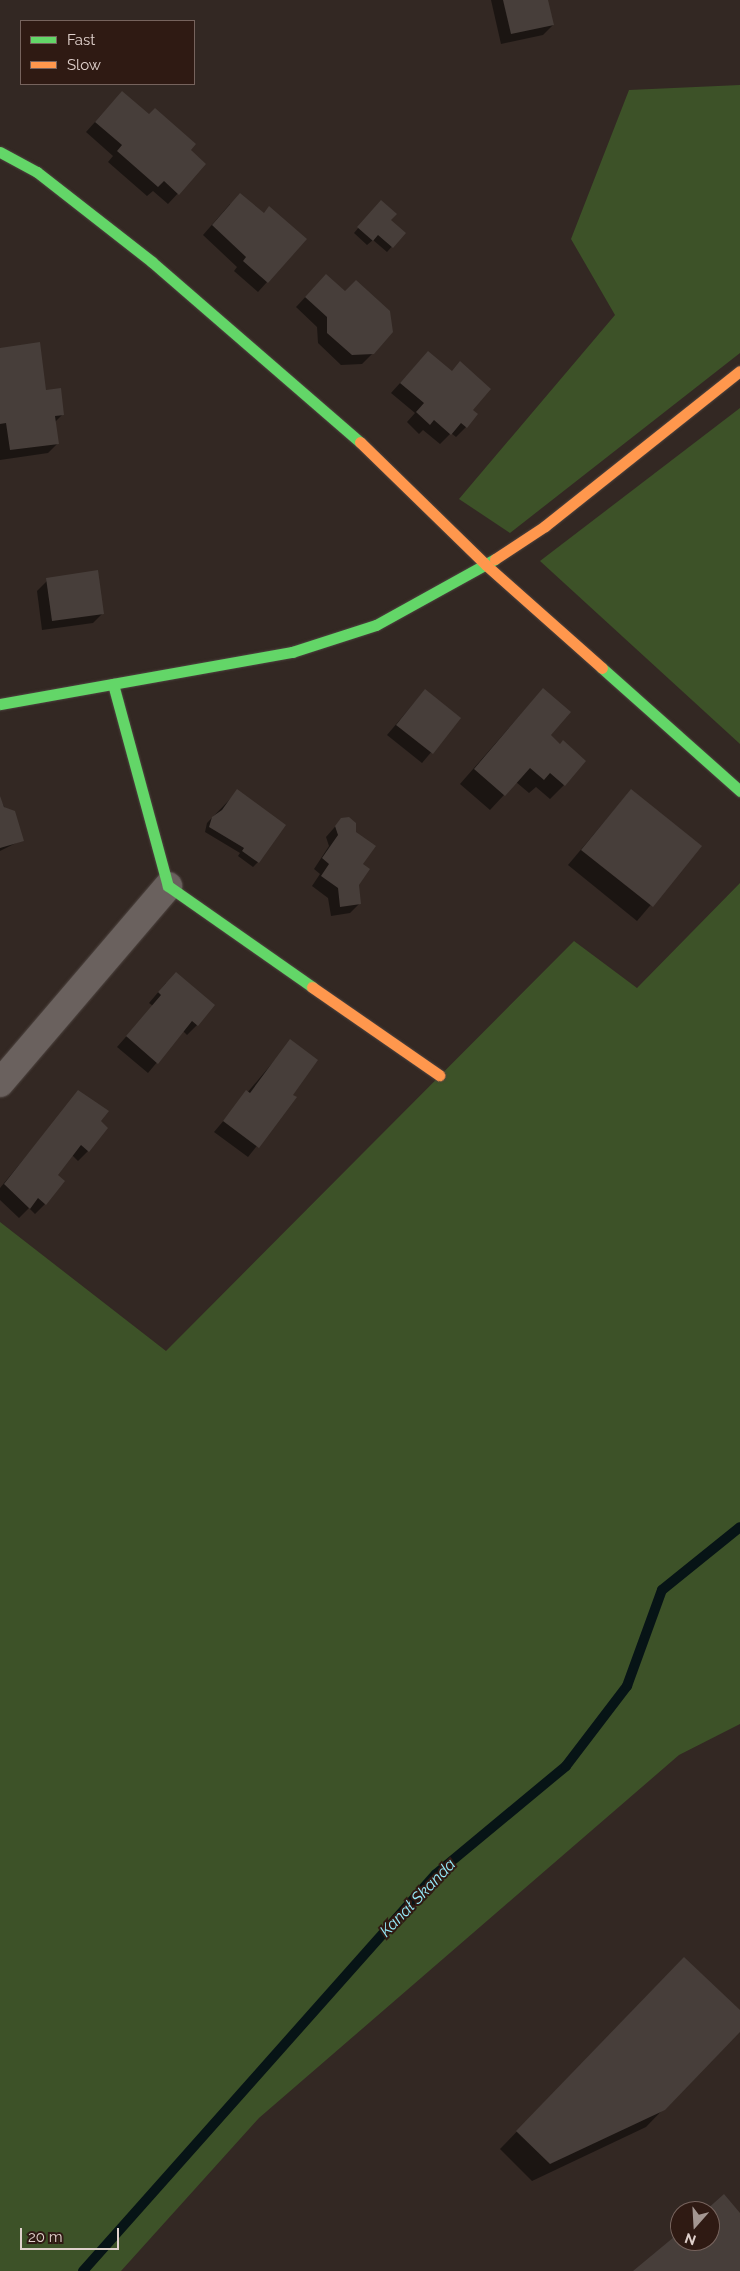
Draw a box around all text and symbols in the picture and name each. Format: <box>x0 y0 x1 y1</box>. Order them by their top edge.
legend <box>20 20 195 85</box>
text: Fast <box>67 31 95 49</box>
text: Slow <box>67 56 101 74</box>
water label: Kanał Skanda <box>376 1855 460 1941</box>
north arrow <box>670 2201 720 2251</box>
scale bar <box>22 2218 121 2250</box>
text: 20 m <box>28 2228 63 2246</box>
text: N <box>683 2230 698 2249</box>

